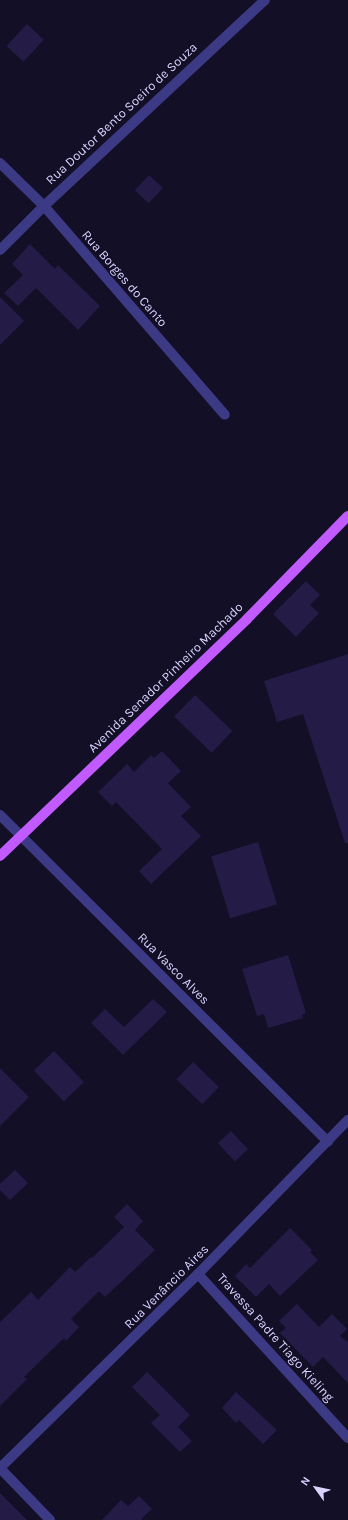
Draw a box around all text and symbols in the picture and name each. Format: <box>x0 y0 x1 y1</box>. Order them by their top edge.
street label: Rua Doutor Bento Soeiro de Souza <box>43 40 201 188</box>
street label: Rua Borges do Canto <box>78 228 170 330</box>
street label: Avenida Senador Pinheiro Machado <box>85 600 247 756</box>
street label: Rua Vasco Alves <box>134 930 212 1008</box>
street label: Rua Venâncio Aires <box>122 1242 212 1332</box>
street label: Travessa Padre Tiago Kieling <box>213 1271 337 1405</box>
north arrow <box>296 1468 336 1508</box>
text: N <box>298 1474 313 1488</box>

